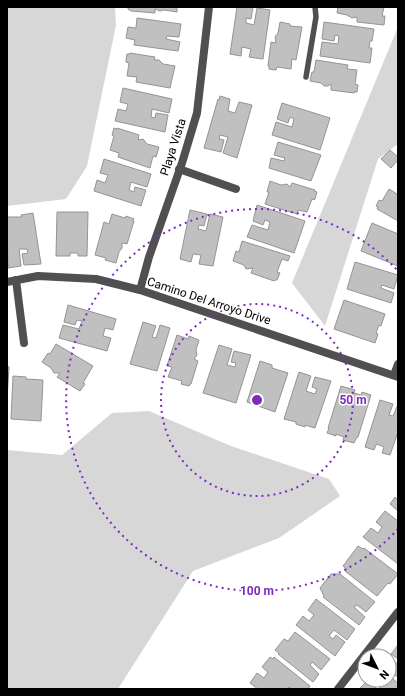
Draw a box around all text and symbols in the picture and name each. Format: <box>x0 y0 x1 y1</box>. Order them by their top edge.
street label: Playa Vista <box>157 117 189 177</box>
street label: Camino Del Arroyo Drive <box>145 274 273 328</box>
centre of rings <box>250 393 264 407</box>
text: 50 m <box>339 393 367 407</box>
text: 100 m <box>240 584 274 598</box>
north arrow <box>357 648 397 688</box>
text: N <box>376 667 391 682</box>

